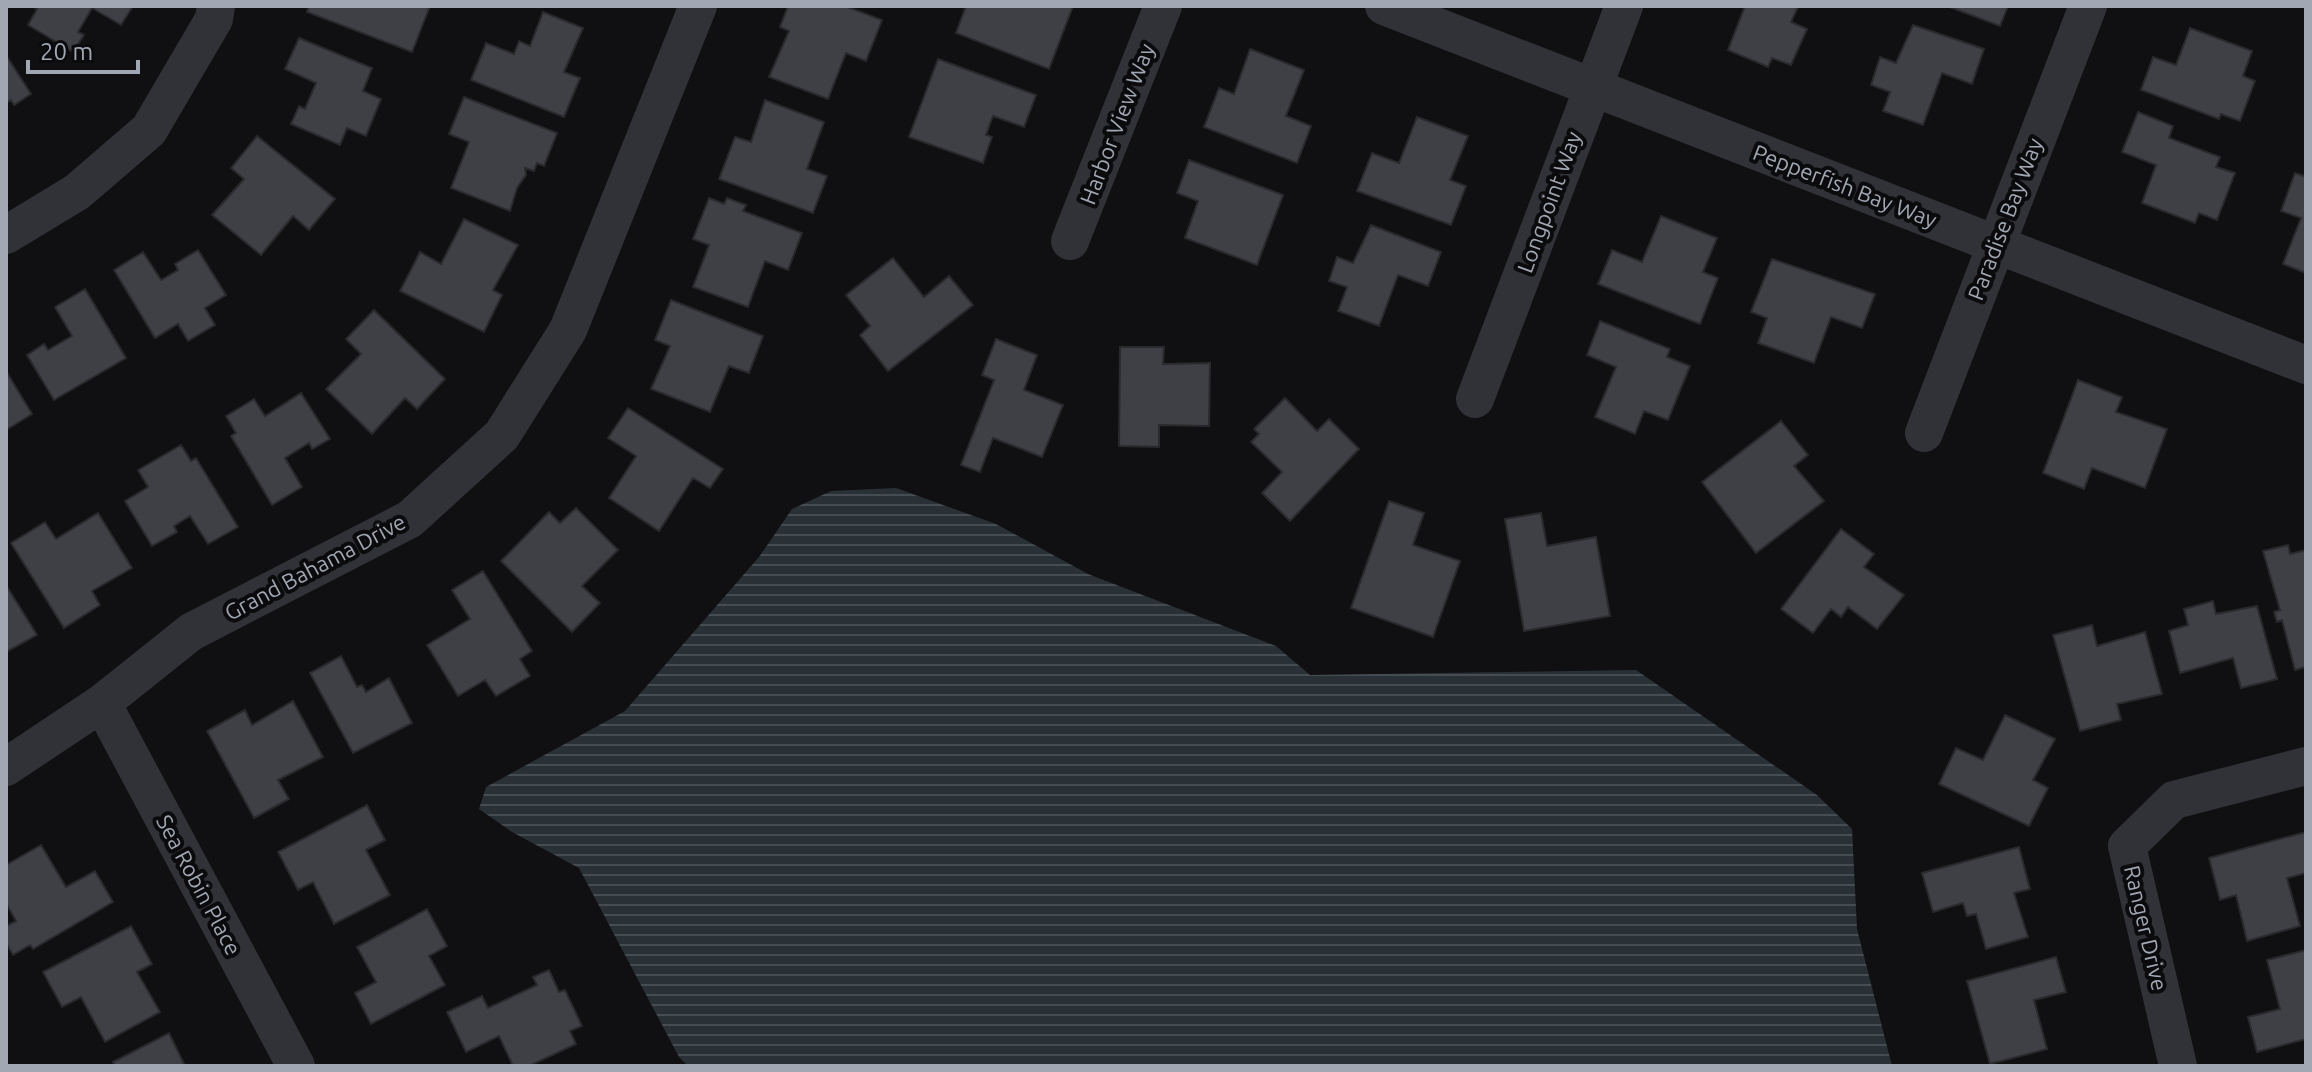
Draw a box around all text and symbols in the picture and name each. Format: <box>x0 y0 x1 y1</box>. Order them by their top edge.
scale bar <box>28 24 138 74</box>
text: 20 m <box>40 38 93 65</box>
street label: Harbor View Way <box>1074 40 1159 208</box>
street label: Longpoint Way <box>1511 127 1586 276</box>
street label: Paradise Bay Way <box>1962 134 2047 303</box>
street label: Pepperfish Bay Way <box>1750 139 1941 232</box>
street label: Grand Bahama Drive <box>220 508 409 625</box>
street label: Sea Robin Place <box>152 810 247 959</box>
street label: Ranger Drive <box>2120 863 2173 993</box>

